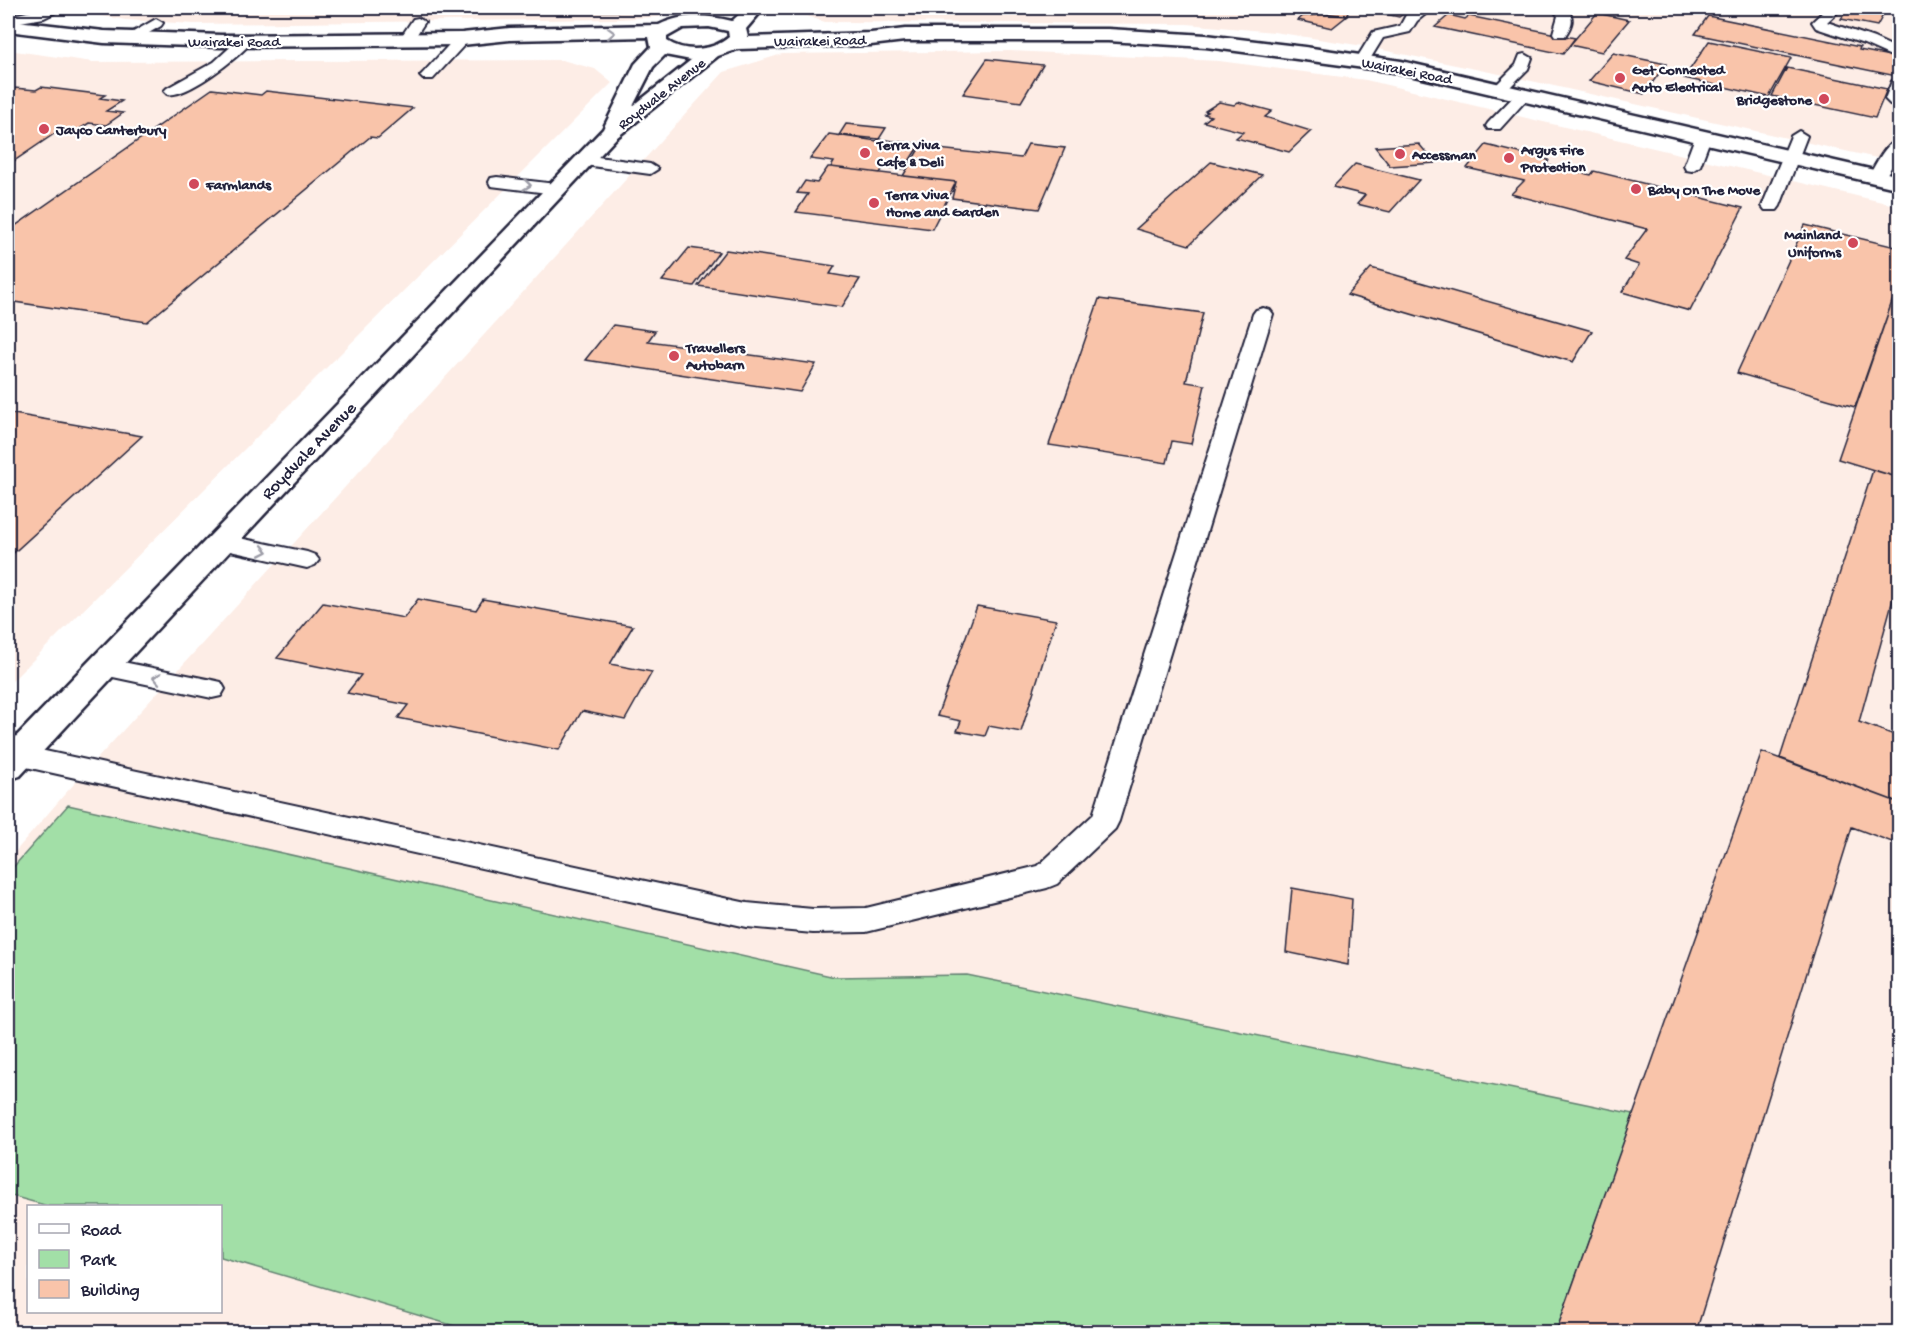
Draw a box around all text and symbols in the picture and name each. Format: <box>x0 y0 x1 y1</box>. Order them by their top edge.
one-way arrow <box>606 26 615 39</box>
street label: Wairakei Road <box>774 32 867 52</box>
street label: Wairakei Road <box>188 34 281 52</box>
street label: Wairakei Road <box>1360 54 1455 90</box>
street label: Roydvale Avenue <box>615 55 710 134</box>
place label: Get Connected Auto Electrical <box>1631 62 1727 97</box>
marker: Get Connected Auto Electrical <box>1613 71 1627 85</box>
place label: Bridgestone <box>1735 92 1813 110</box>
marker: Bridgestone <box>1817 92 1831 106</box>
marker: Jayco Canterbury <box>37 122 51 136</box>
place label: Jayco Canterbury <box>55 122 167 140</box>
place label: Terra Viva Cafe & Deli <box>876 137 944 172</box>
place label: Argus Fire Protection <box>1520 142 1586 177</box>
marker: Terra Viva Cafe & Deli <box>858 146 872 160</box>
marker: Accessman <box>1393 147 1407 161</box>
place label: Accessman <box>1411 147 1477 165</box>
marker: Argus Fire Protection <box>1502 151 1516 165</box>
marker: Farmlands <box>187 177 201 191</box>
place label: Farmlands <box>205 177 273 195</box>
one-way arrow <box>522 179 531 191</box>
marker: Baby On The Move <box>1629 182 1643 196</box>
place label: Baby On The Move <box>1647 182 1761 200</box>
place label: Terra Viva Home and Garden <box>885 187 1000 222</box>
marker: Terra Viva Home and Garden <box>867 196 881 210</box>
place label: Mainland Uniforms <box>1784 227 1843 262</box>
marker: Mainland Uniforms <box>1846 236 1860 250</box>
place label: Travellers Autobarn <box>685 340 746 375</box>
marker: Travellers Autobarn <box>667 349 681 363</box>
street label: Roydvale Avenue <box>258 398 362 505</box>
one-way arrow <box>258 544 268 557</box>
one-way arrow <box>153 672 163 685</box>
legend <box>27 1205 222 1313</box>
text: Road <box>81 1221 122 1242</box>
text: Park <box>80 1251 117 1272</box>
text: Building <box>80 1281 140 1302</box>

